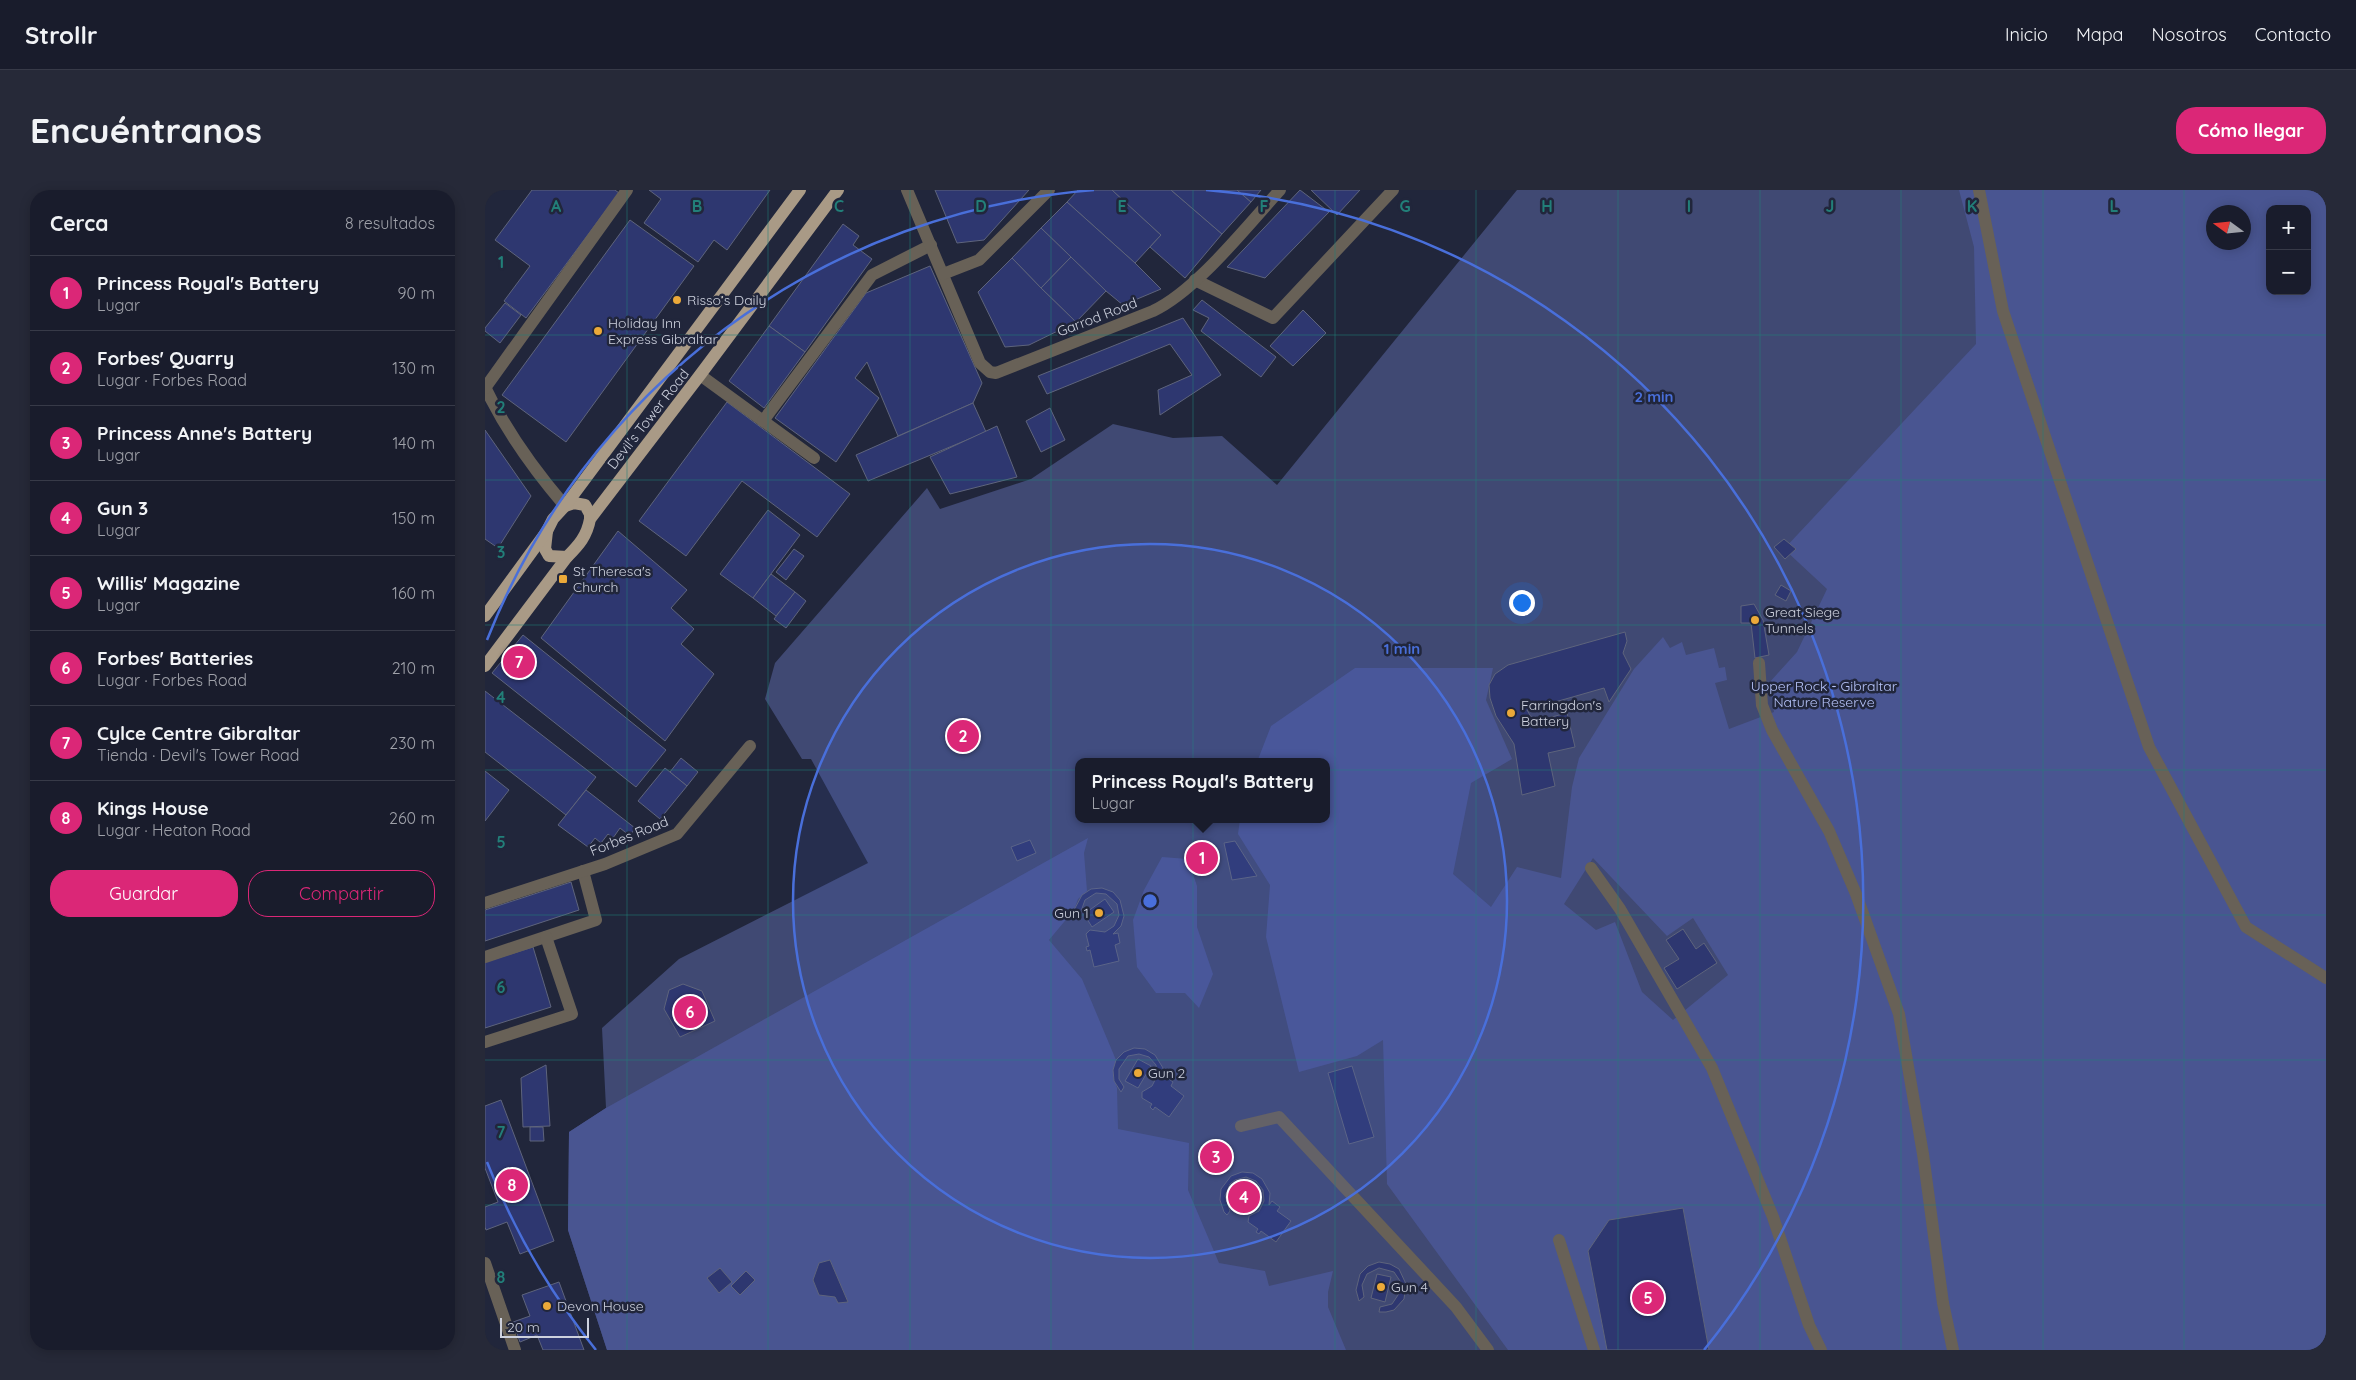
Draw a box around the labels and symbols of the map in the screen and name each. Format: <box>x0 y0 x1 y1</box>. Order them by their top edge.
text: A <box>551 196 562 216</box>
text: B <box>692 196 702 216</box>
text: C <box>834 196 844 216</box>
text: D <box>975 196 987 216</box>
text: E <box>1117 196 1127 216</box>
text: F <box>1260 196 1269 216</box>
text: G <box>1399 196 1411 216</box>
text: H <box>1541 196 1553 216</box>
text: I <box>1687 196 1691 216</box>
text: J <box>1826 196 1834 216</box>
text: K <box>1967 196 1977 216</box>
text: L <box>2110 196 2119 216</box>
north arrow <box>2206 205 2251 250</box>
text: 1 <box>498 252 504 272</box>
place label: Risso’s Daily <box>687 291 767 309</box>
street label: Garrod Road <box>1054 293 1140 341</box>
marker: Risso’s Daily <box>671 294 683 306</box>
place label: Holiday Inn Express Gibraltar <box>608 314 718 348</box>
marker: Holiday Inn Express Gibraltar <box>592 325 604 337</box>
street label: Devil's Tower Road <box>603 365 693 473</box>
text: 2 min <box>1634 387 1674 406</box>
text: 2 <box>496 397 506 417</box>
text: 3 <box>497 542 505 562</box>
place label: St Theresa's Church <box>573 562 651 596</box>
marker: St Theresa's Church <box>557 573 569 585</box>
your location <box>1509 590 1535 616</box>
place label: Great Siege Tunnels <box>1765 603 1840 637</box>
marker: Great Siege Tunnels <box>1749 614 1761 626</box>
text: 1 min <box>1384 639 1420 658</box>
pin: 7 <box>503 643 535 681</box>
park label: Upper Rock - Gibraltar Nature Reserve <box>1751 677 1898 711</box>
text: 4 <box>496 687 506 707</box>
place label: Farringdon's Battery <box>1521 696 1602 730</box>
marker: Farringdon's Battery <box>1505 707 1517 719</box>
pin: 2 <box>947 717 979 755</box>
street label: Forbes Road <box>587 812 671 860</box>
text: 5 <box>496 832 506 852</box>
pin: 1 <box>1186 839 1218 877</box>
centre of rings <box>1141 892 1159 910</box>
place label: Gun 1 <box>1054 904 1089 922</box>
marker: Gun 1 <box>1093 907 1105 919</box>
text: 6 <box>497 977 506 997</box>
pin: 6 <box>674 993 706 1031</box>
place label: Gun 2 <box>1148 1064 1186 1082</box>
marker: Gun 2 <box>1132 1067 1144 1079</box>
text: 7 <box>497 1122 506 1142</box>
pin: 3 <box>1200 1138 1232 1176</box>
pin: 8 <box>496 1166 528 1204</box>
pin: 4 <box>1228 1178 1260 1216</box>
text: 8 <box>497 1267 506 1287</box>
place label: Gun 4 <box>1391 1278 1428 1296</box>
pin: 5 <box>1632 1279 1664 1317</box>
marker: Gun 4 <box>1375 1281 1387 1293</box>
place label: Devon House <box>557 1297 644 1315</box>
marker: Devon House <box>541 1300 553 1312</box>
scale bar <box>500 1315 589 1338</box>

